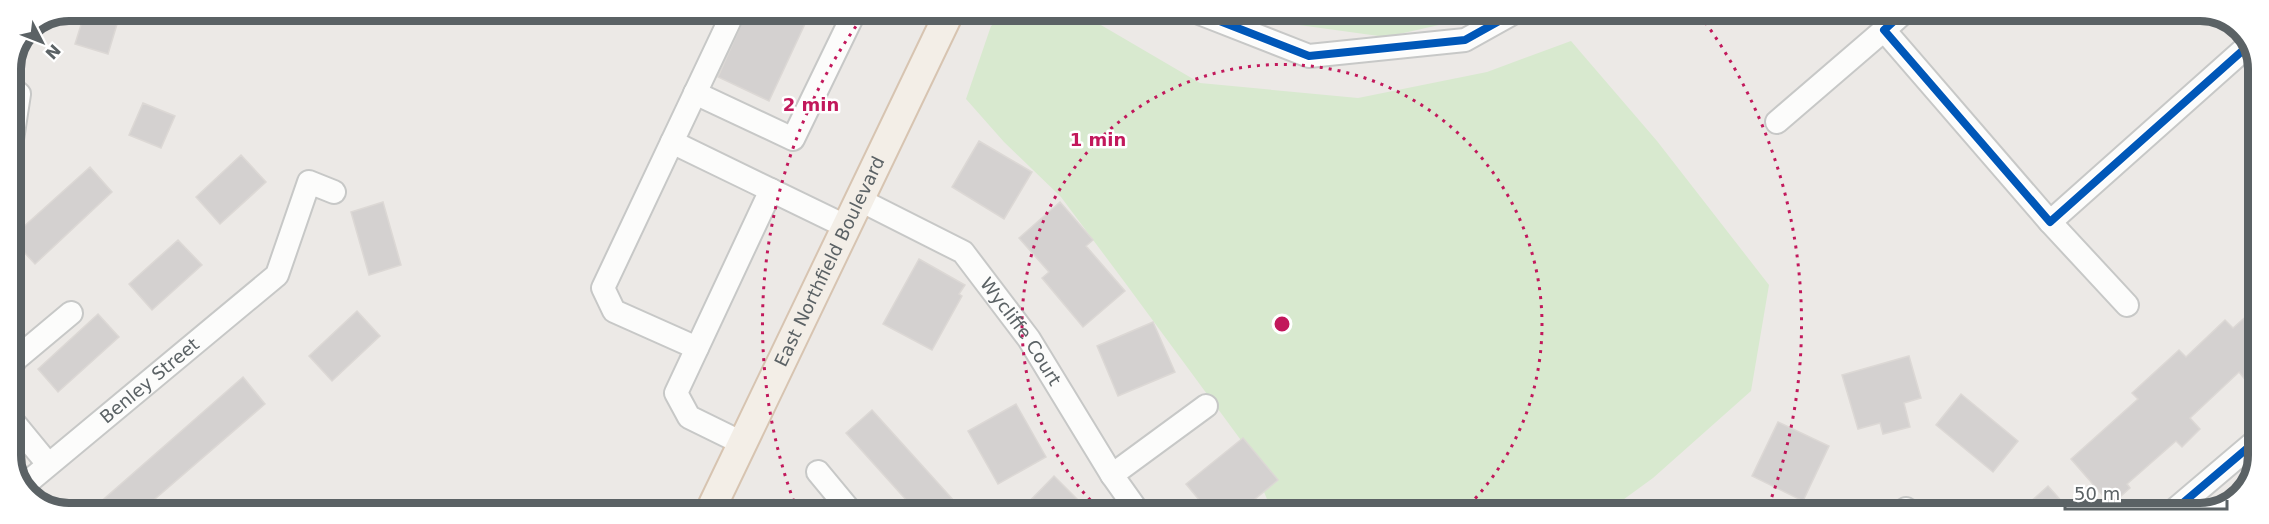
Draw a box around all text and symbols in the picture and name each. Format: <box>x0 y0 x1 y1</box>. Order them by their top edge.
north arrow <box>12 12 72 72</box>
text: N <box>41 40 64 63</box>
text: 2 min <box>783 94 839 115</box>
text: 1 min <box>1070 129 1126 150</box>
street label: East Northfield Boulevard <box>770 153 889 370</box>
street label: Wycliffe Court <box>976 273 1066 389</box>
centre of rings <box>1272 314 1292 334</box>
street label: Benley Street <box>96 333 203 428</box>
scale bar <box>2065 473 2227 511</box>
text: 50 m <box>2074 483 2120 504</box>

